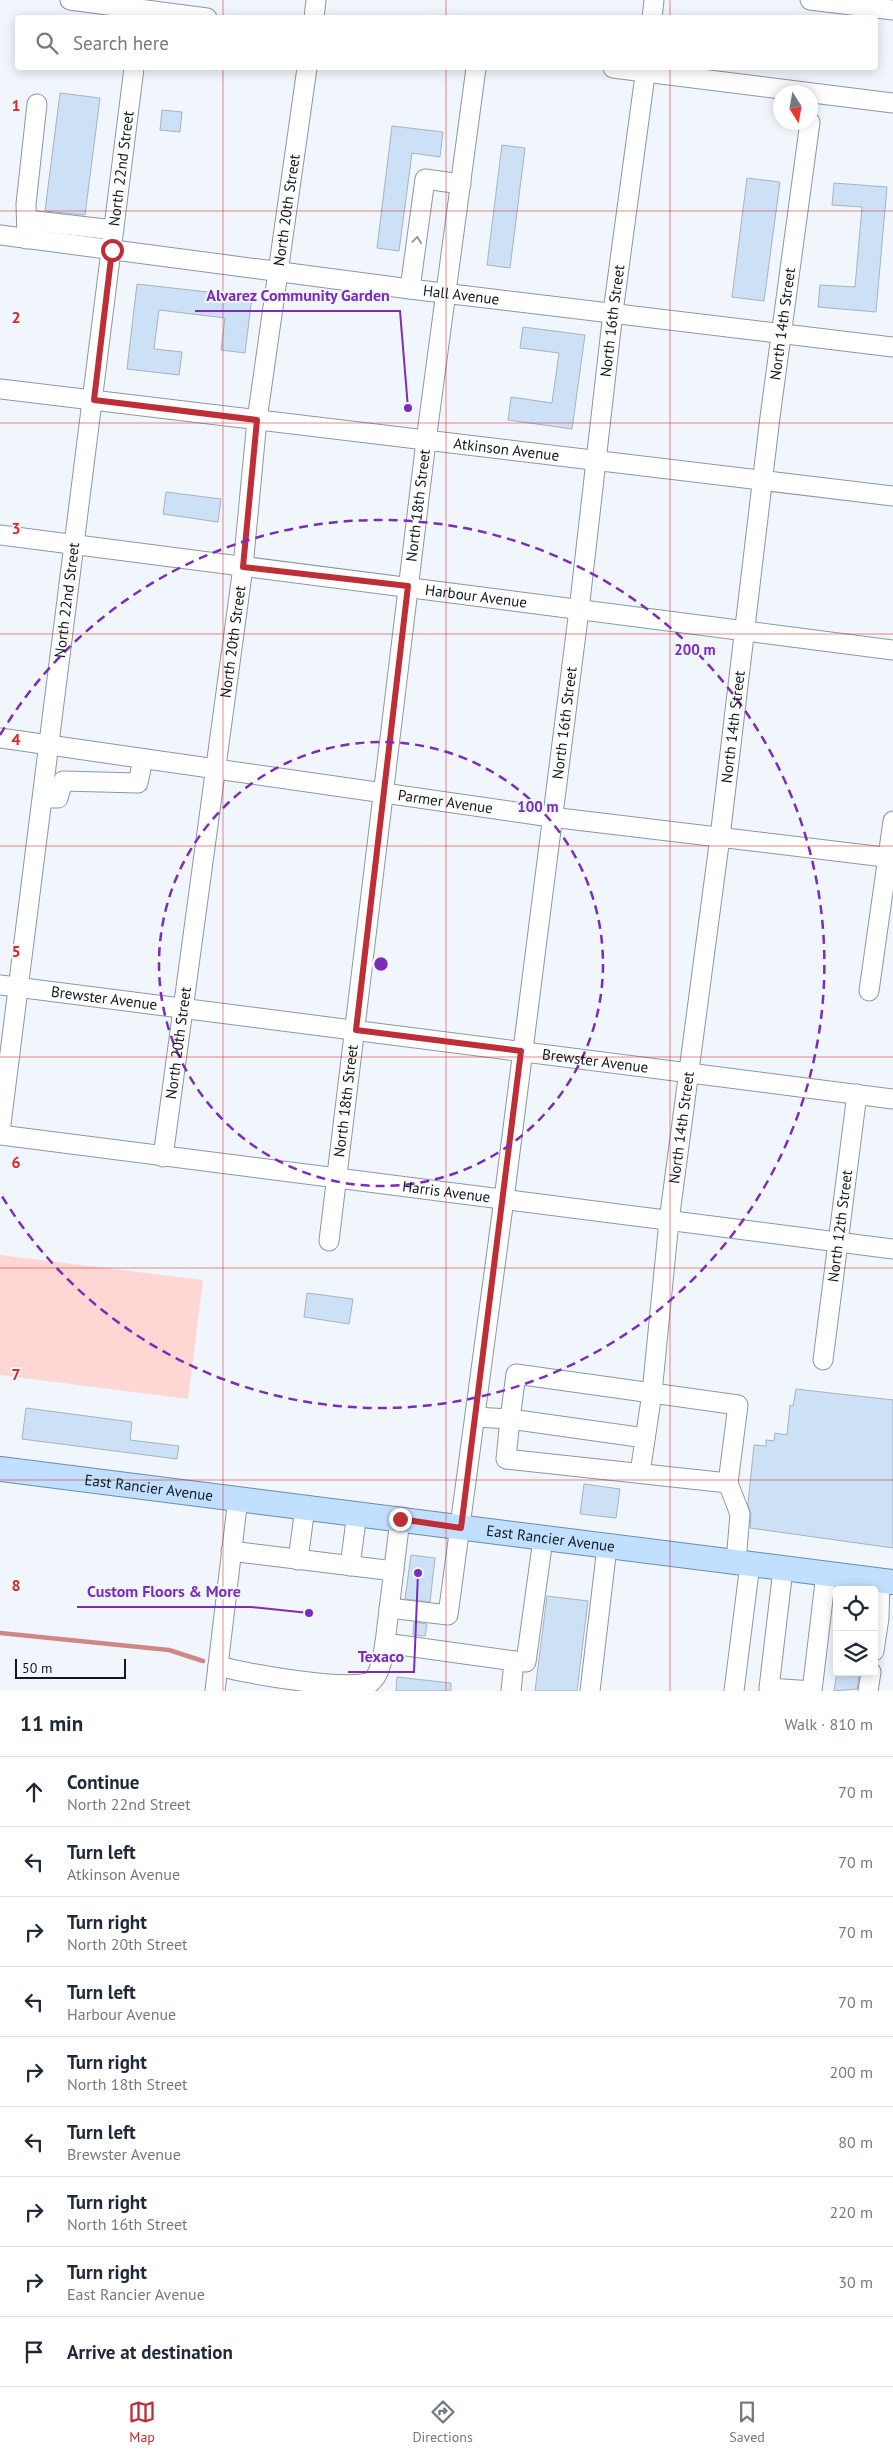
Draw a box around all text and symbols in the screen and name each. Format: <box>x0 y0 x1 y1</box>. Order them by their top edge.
search box <box>15 15 878 70</box>
icon: search <box>33 29 61 57</box>
text: Search here <box>73 31 169 55</box>
north arrow <box>773 85 818 130</box>
text: 1 <box>11 95 21 115</box>
street label: North 22nd Street <box>104 110 138 227</box>
street label: North 20th Street <box>269 153 304 267</box>
one-way arrow <box>411 236 422 244</box>
route start <box>101 239 124 262</box>
street label: North 16th Street <box>596 263 628 378</box>
street label: North 14th Street <box>765 267 799 381</box>
callout: Alvarez Community Garden <box>195 280 400 311</box>
street label: Hall Avenue <box>422 281 500 309</box>
text: Alvarez Community Garden <box>206 285 390 305</box>
text: 2 <box>11 307 21 327</box>
street label: Atkinson Avenue <box>453 433 560 465</box>
street label: North 18th Street <box>401 448 434 563</box>
text: 3 <box>11 518 21 538</box>
street label: North 22nd Street <box>50 541 83 659</box>
street label: Harbour Avenue <box>424 580 528 612</box>
street label: North 20th Street <box>215 584 249 699</box>
text: 200 m <box>674 640 716 659</box>
street label: North 16th Street <box>548 666 581 780</box>
street label: North 14th Street <box>716 670 749 784</box>
text: 4 <box>11 729 21 749</box>
street label: Parmer Avenue <box>397 785 494 818</box>
text: 100 m <box>517 797 559 816</box>
text: 5 <box>11 941 21 961</box>
centre of rings <box>372 955 390 973</box>
street label: Brewster Avenue <box>50 982 158 1014</box>
street label: North 20th Street <box>161 986 195 1100</box>
street label: North 18th Street <box>329 1044 362 1158</box>
street label: Brewster Avenue <box>541 1044 649 1077</box>
street label: North 14th Street <box>664 1070 698 1185</box>
text: 6 <box>11 1152 21 1172</box>
street label: North 12th Street <box>823 1169 856 1283</box>
street label: Harris Avenue <box>401 1176 492 1207</box>
text: 7 <box>11 1364 21 1384</box>
street label: East Rancier Avenue <box>84 1470 214 1505</box>
route end <box>389 1508 412 1531</box>
street label: East Rancier Avenue <box>485 1521 616 1556</box>
text: 8 <box>11 1575 21 1595</box>
callout: Custom Floors & More <box>77 1576 251 1607</box>
text: Custom Floors & More <box>87 1581 241 1601</box>
map controls <box>833 1586 878 1676</box>
button: locate <box>833 1586 878 1631</box>
button: layers <box>833 1631 878 1676</box>
callout: Texaco <box>348 1641 414 1672</box>
text: Texaco <box>358 1646 405 1666</box>
scale bar <box>15 1656 126 1679</box>
text: 50 m <box>22 1659 52 1677</box>
text: 11 min <box>20 1710 83 1737</box>
text: Walk · 810 m <box>784 1714 873 1734</box>
text: Continue <box>67 1770 139 1794</box>
icon: ahead <box>20 1778 48 1806</box>
text: 70 m <box>838 1782 873 1802</box>
text: North 22nd Street <box>67 1794 191 1814</box>
text: Turn left <box>67 1840 136 1864</box>
icon: left <box>20 1848 48 1876</box>
text: 70 m <box>838 1852 873 1872</box>
text: Atkinson Avenue <box>67 1864 180 1884</box>
text: Turn right <box>67 1910 147 1934</box>
icon: right <box>20 1918 48 1946</box>
text: 70 m <box>838 1922 873 1942</box>
text: North 20th Street <box>67 1934 187 1954</box>
text: Turn left <box>67 1980 136 2004</box>
icon: left <box>20 1988 48 2016</box>
text: 70 m <box>838 1992 873 2012</box>
text: Harbour Avenue <box>67 2004 176 2024</box>
text: Turn right <box>67 2050 147 2074</box>
icon: right <box>20 2058 48 2086</box>
text: 200 m <box>830 2062 873 2082</box>
text: North 18th Street <box>67 2074 187 2094</box>
text: Turn left <box>67 2120 136 2144</box>
icon: left <box>20 2128 48 2156</box>
text: 80 m <box>838 2132 873 2152</box>
text: Brewster Avenue <box>67 2144 181 2164</box>
text: Turn right <box>67 2190 147 2214</box>
icon: right <box>20 2198 48 2226</box>
text: 220 m <box>830 2202 873 2222</box>
text: North 16th Street <box>67 2214 187 2234</box>
text: Turn right <box>67 2260 147 2284</box>
icon: right <box>20 2268 48 2296</box>
text: 30 m <box>838 2272 873 2292</box>
text: East Rancier Avenue <box>67 2284 205 2304</box>
icon: arrive <box>20 2338 48 2366</box>
text: Arrive at destination <box>67 2340 233 2364</box>
tab: Map <box>128 2398 156 2446</box>
tab: Directions <box>412 2398 473 2446</box>
tab: Saved <box>729 2398 765 2446</box>

